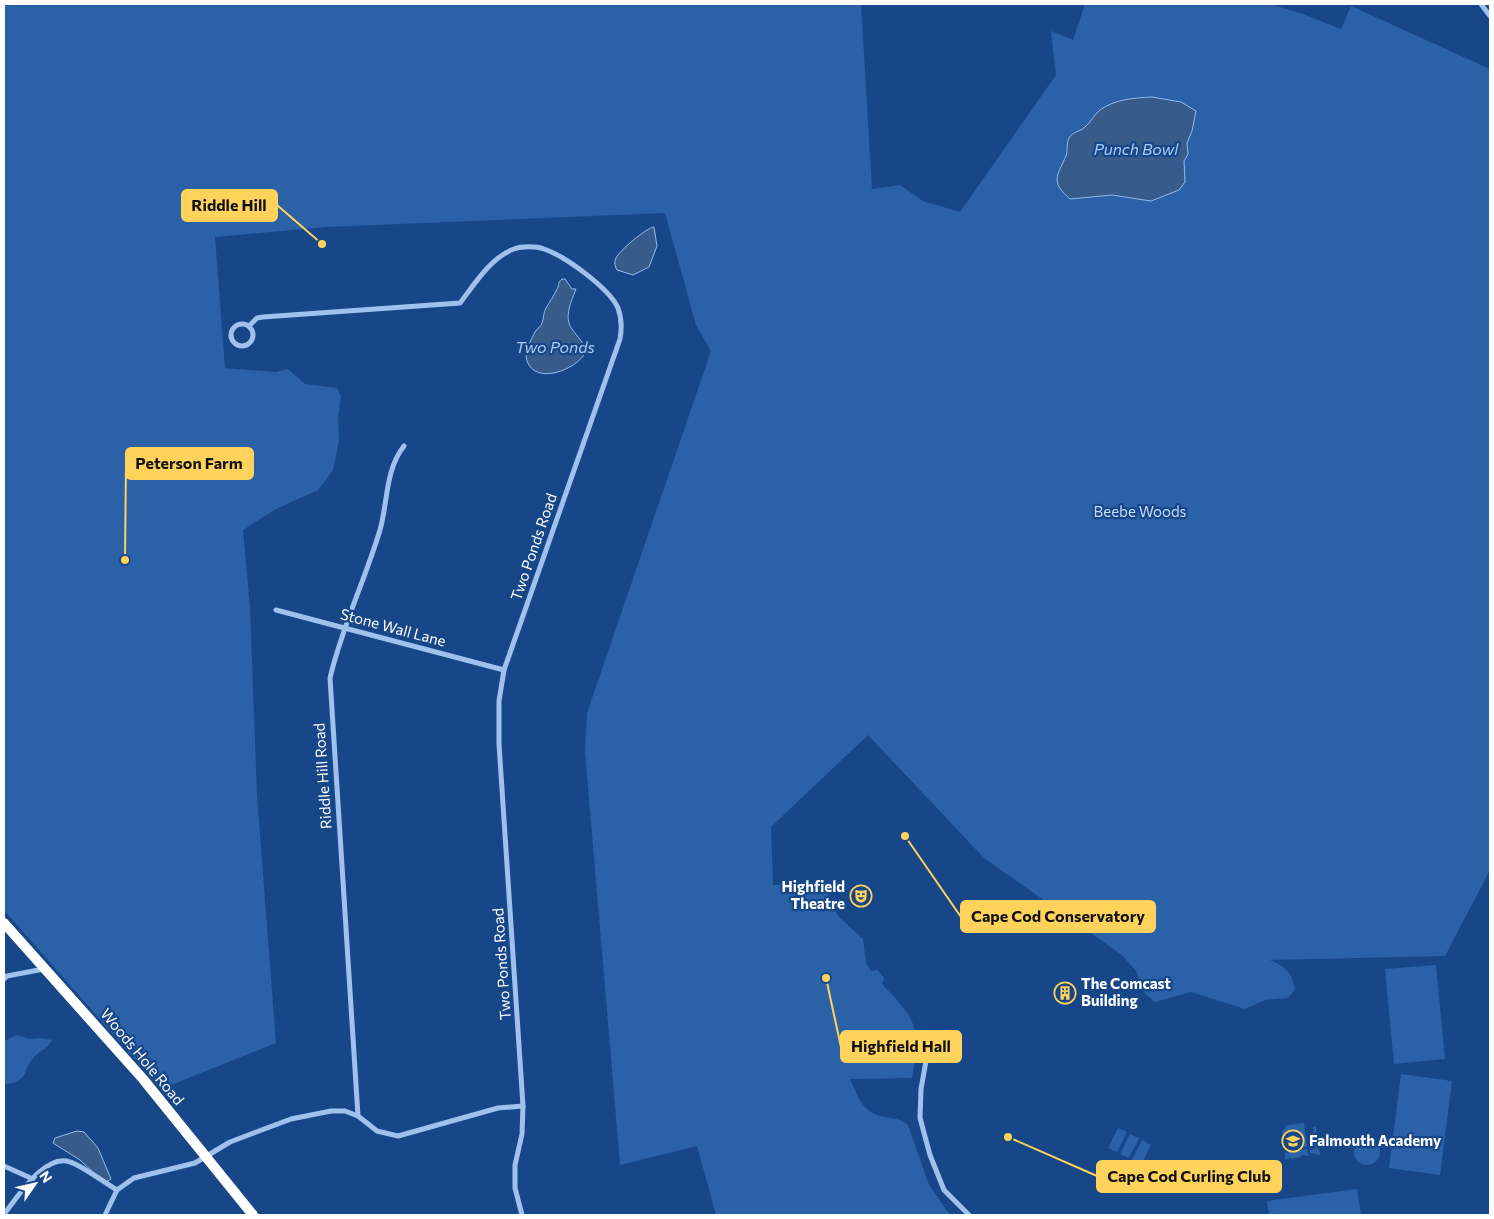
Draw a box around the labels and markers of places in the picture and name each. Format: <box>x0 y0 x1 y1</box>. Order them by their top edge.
callout: Riddle Hill <box>182 190 277 221</box>
callout: Peterson Farm <box>126 448 253 479</box>
place label: Highfield Theatre <box>782 877 845 912</box>
theatre icon: Highfield Theatre <box>849 884 873 908</box>
callout: Cape Cod Conservatory <box>961 901 1155 932</box>
place label: The Comcast Building <box>1081 974 1171 1009</box>
building icon: The Comcast Building <box>1053 981 1077 1005</box>
callout: Highfield Hall <box>841 1031 961 1062</box>
school or university icon: Falmouth Academy <box>1281 1129 1305 1153</box>
place label: Falmouth Academy <box>1309 1131 1442 1149</box>
callout: Cape Cod Curling Club <box>1097 1161 1281 1192</box>

